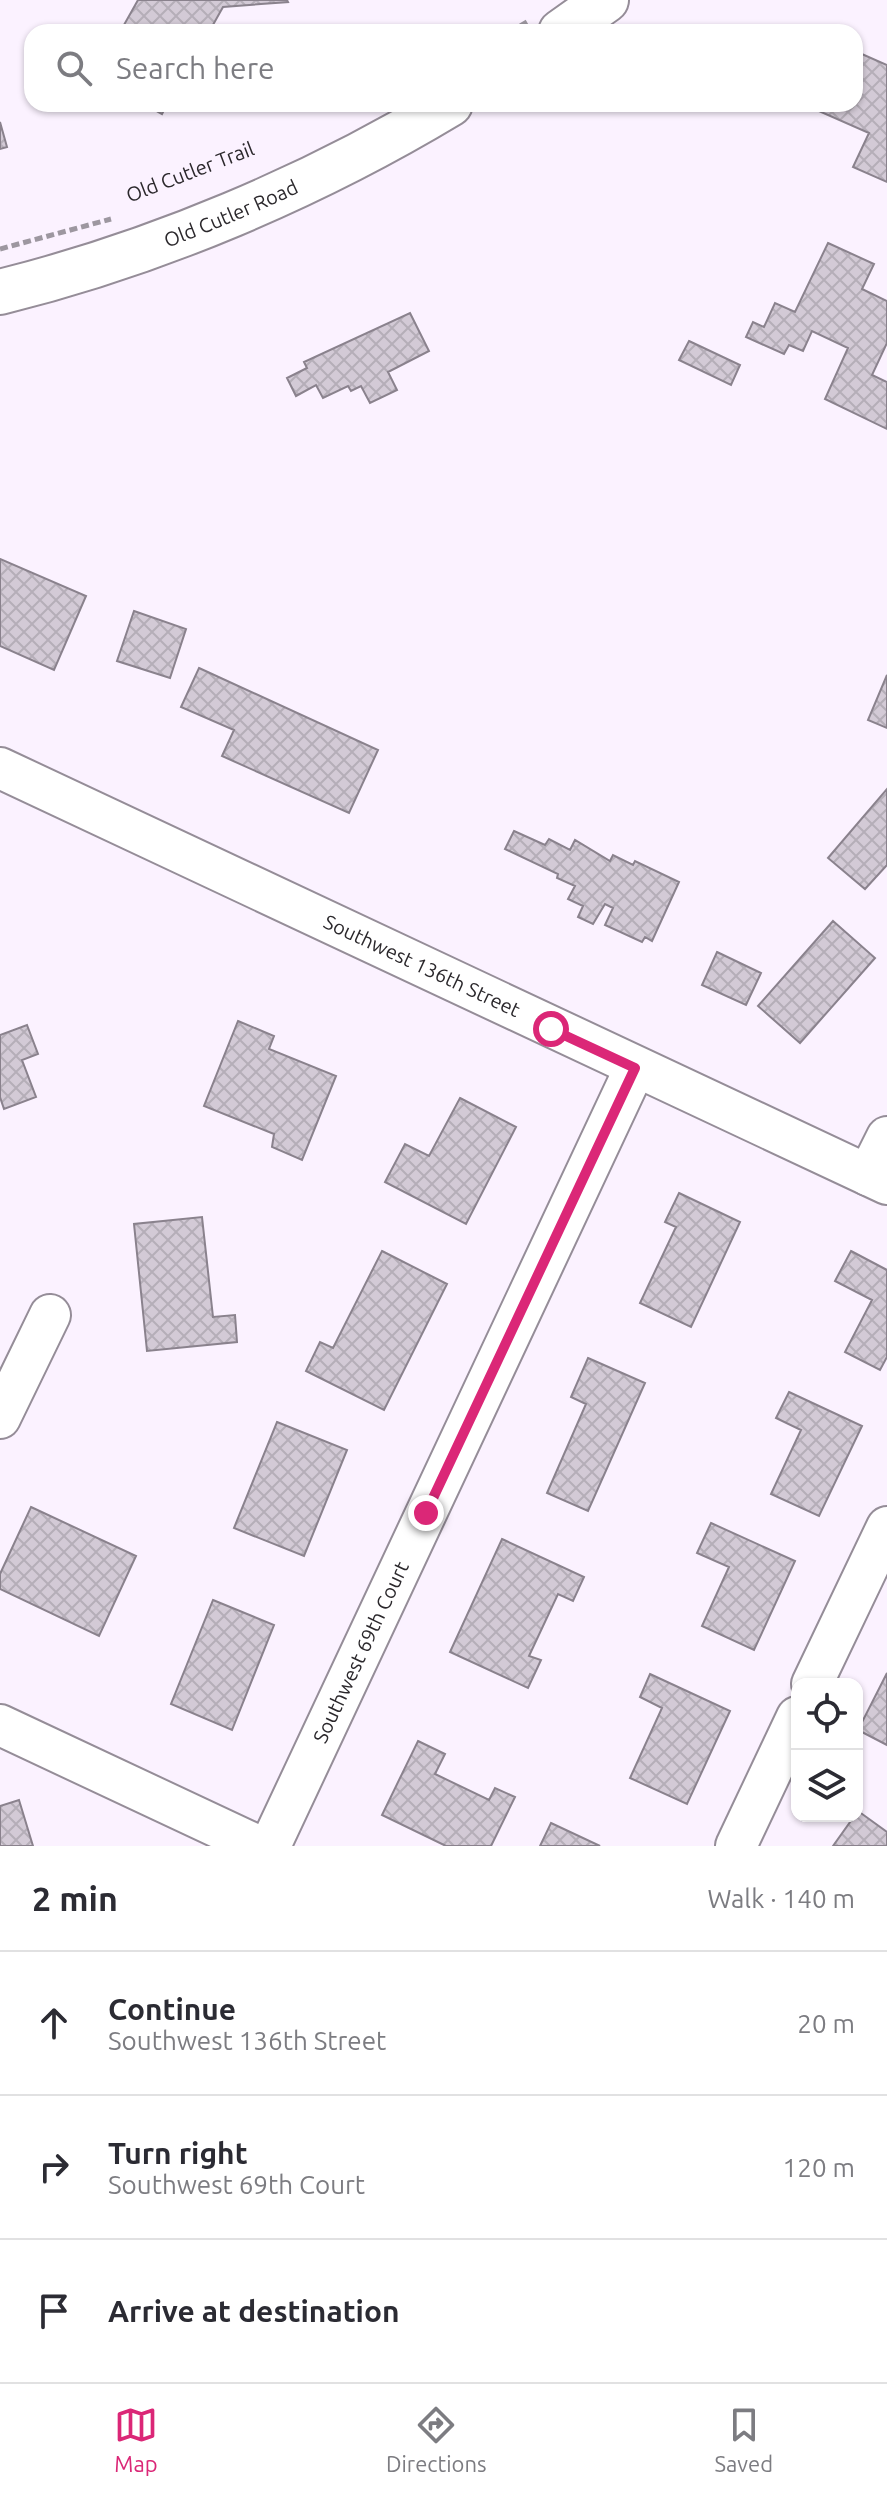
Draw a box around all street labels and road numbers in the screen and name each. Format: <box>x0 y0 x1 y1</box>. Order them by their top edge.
street label: Old Cutler Trail <box>123 137 257 207</box>
street label: Old Cutler Road <box>160 175 301 251</box>
street label: Southwest 136th Street <box>320 910 524 1021</box>
street label: Southwest 69th Court <box>308 1557 413 1747</box>

